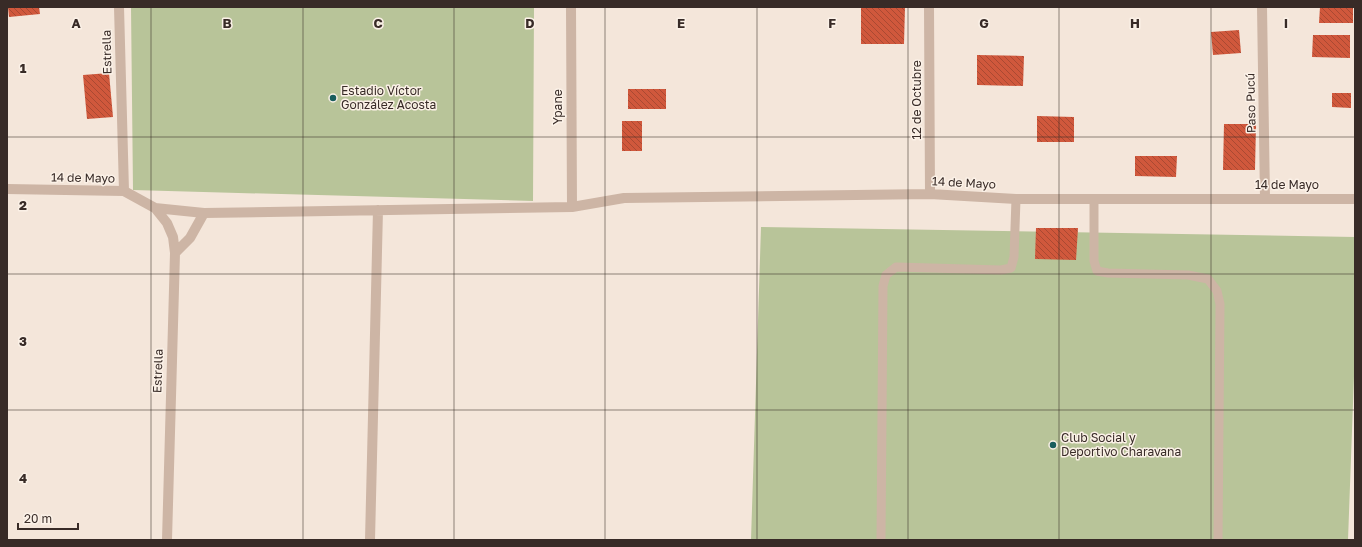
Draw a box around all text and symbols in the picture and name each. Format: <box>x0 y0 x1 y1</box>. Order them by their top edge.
text: A <box>71 15 81 31</box>
text: B <box>222 15 232 31</box>
text: C <box>373 15 383 31</box>
text: D <box>525 15 535 31</box>
text: E <box>677 15 685 31</box>
text: F <box>828 15 836 31</box>
text: G <box>979 15 989 31</box>
text: H <box>1130 15 1140 31</box>
text: I <box>1284 15 1288 31</box>
street label: Estrella <box>99 30 114 74</box>
text: 1 <box>20 60 27 76</box>
street label: 12 de Octubre <box>909 60 924 140</box>
street label: Paso Pucú <box>1242 73 1259 133</box>
place label: Estadio Víctor González Acosta <box>341 83 436 112</box>
street label: Ypane <box>550 89 565 125</box>
marker: Estadio Víctor González Acosta <box>328 93 338 103</box>
street label: 14 de Mayo <box>51 169 115 186</box>
street label: 14 de Mayo <box>932 173 996 192</box>
street label: 14 de Mayo <box>1255 177 1319 192</box>
text: 2 <box>19 197 27 213</box>
text: 3 <box>19 333 27 349</box>
street label: Estrella <box>149 348 166 393</box>
place label: Club Social y Deportivo Charavana <box>1061 430 1181 459</box>
marker: Club Social y Deportivo Charavana <box>1048 440 1058 450</box>
text: 4 <box>19 470 27 486</box>
scale bar <box>18 505 78 531</box>
text: 20 m <box>24 511 52 526</box>

